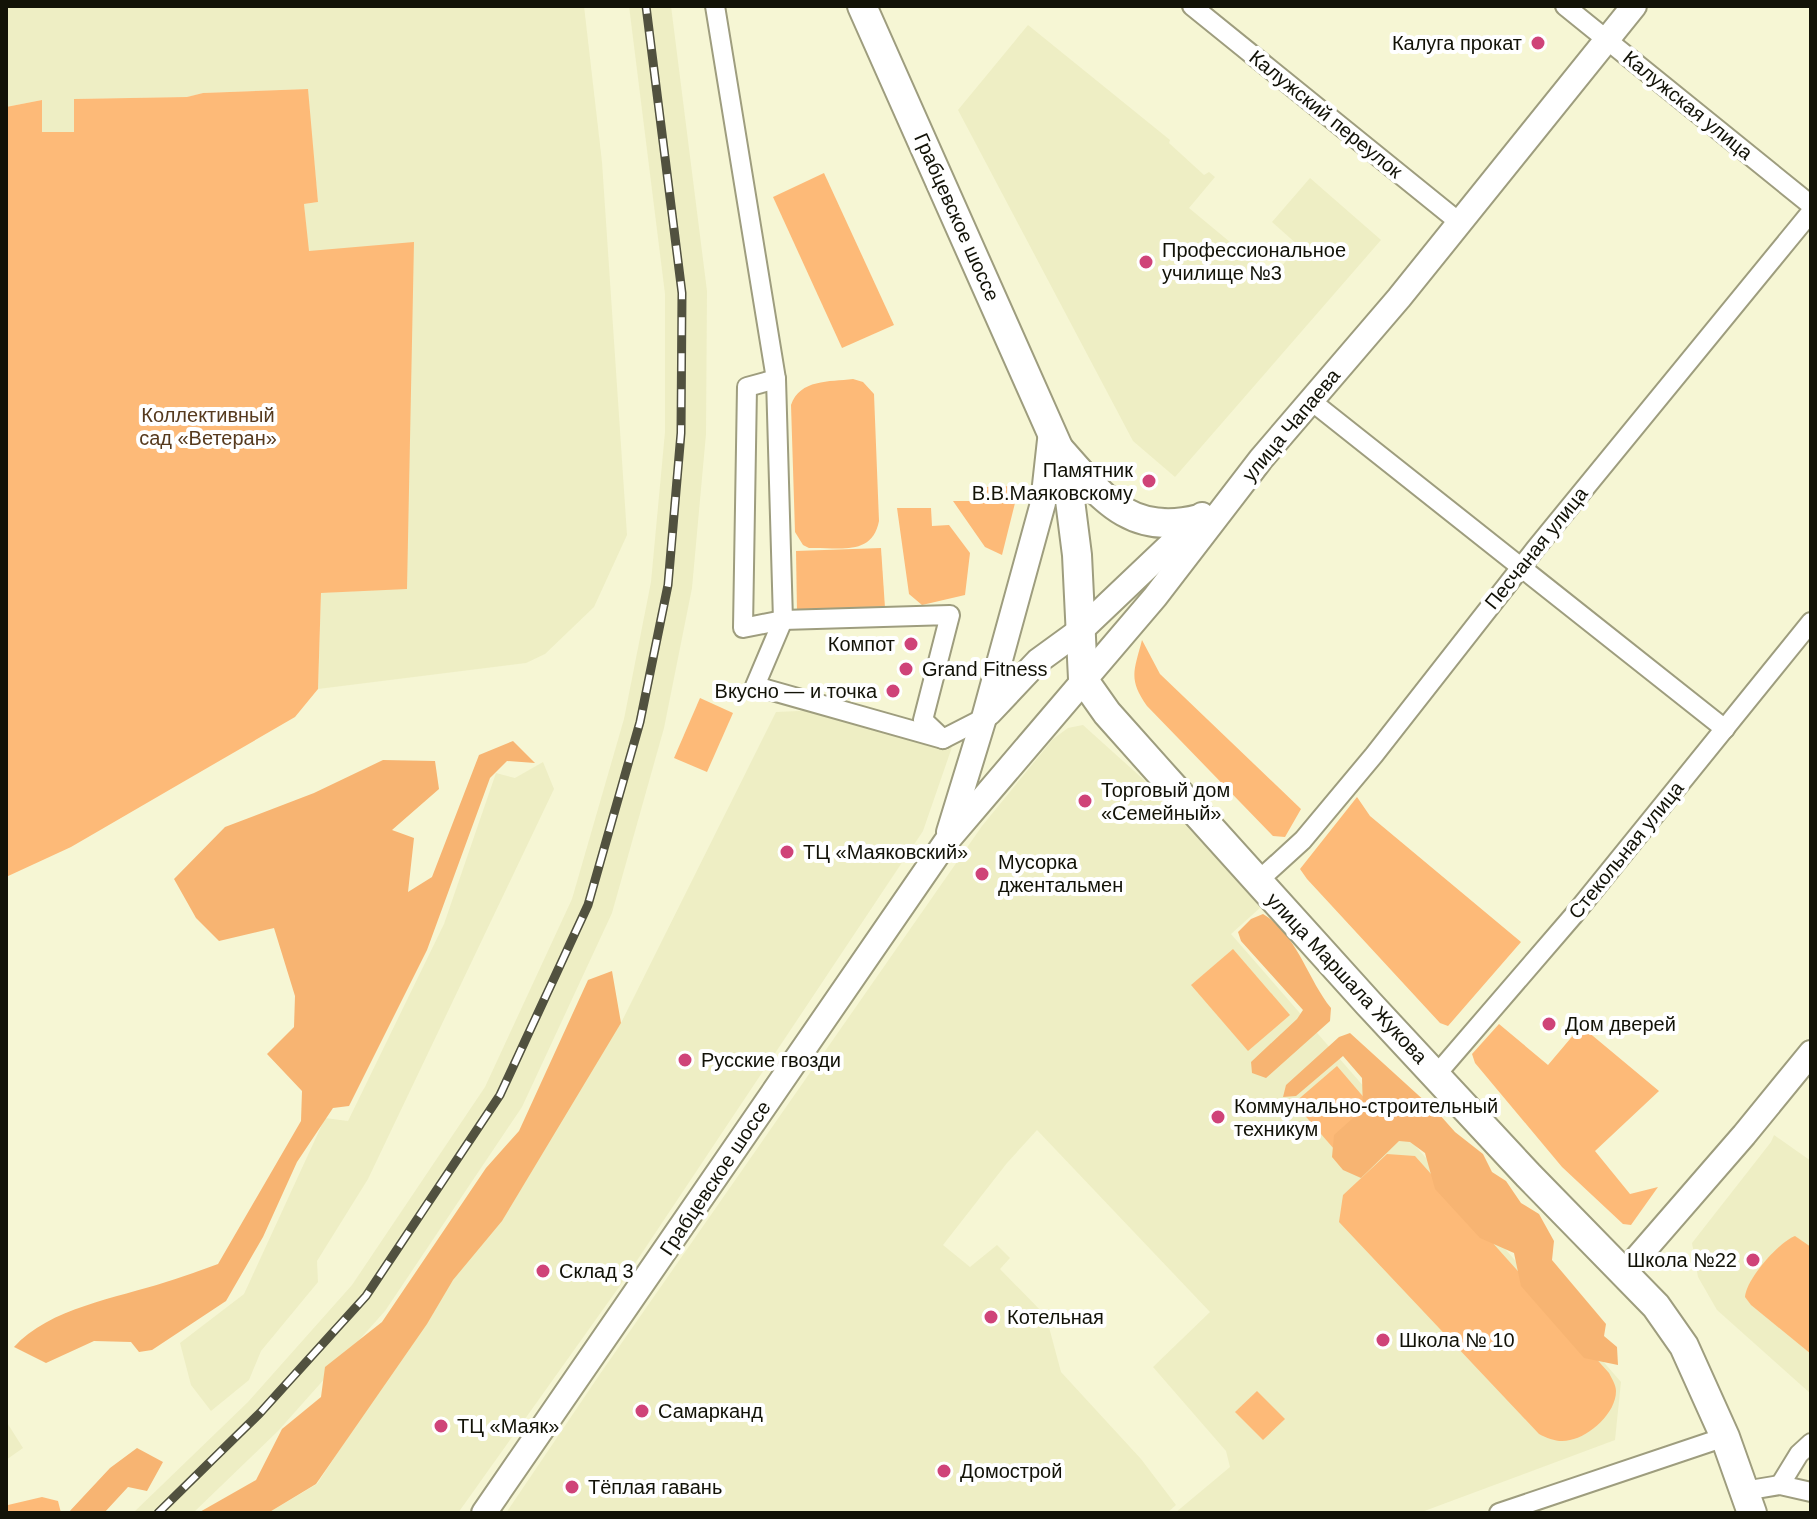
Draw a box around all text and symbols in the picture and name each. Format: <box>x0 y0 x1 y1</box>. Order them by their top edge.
place label: Калуга прокат <box>1392 32 1522 54</box>
marker: Калуга прокат <box>1529 34 1547 52</box>
street label: Калужский переулок <box>1245 46 1407 182</box>
street label: Калужская улица <box>1619 46 1758 164</box>
street label: Грабцевское шоссе <box>910 130 1004 304</box>
place label: Профессиональное училище №3 <box>1162 239 1346 284</box>
marker: Профессиональное училище №3 <box>1137 253 1155 271</box>
street label: улица Чапаева <box>1238 364 1345 486</box>
park label: Коллективный сад «Ветеран» <box>139 404 277 449</box>
place label: Памятник В.В.Маяковскому <box>972 459 1133 504</box>
marker: Памятник В.В.Маяковскому <box>1140 472 1158 490</box>
street label: Песчаная улица <box>1480 482 1592 613</box>
place label: Компот <box>828 633 895 655</box>
marker: Компот <box>902 635 920 653</box>
place label: Grand Fitness <box>922 658 1048 680</box>
marker: Grand Fitness <box>897 660 915 678</box>
place label: Вкусно — и точка <box>715 680 878 702</box>
marker: Вкусно — и точка <box>884 682 902 700</box>
street label: Стекольная улица <box>1564 776 1689 923</box>
place label: Торговый дом «Семейный» <box>1101 779 1230 824</box>
marker: Торговый дом «Семейный» <box>1076 792 1094 810</box>
place label: ТЦ «Маяковский» <box>803 841 968 863</box>
marker: ТЦ «Маяковский» <box>778 843 796 861</box>
place label: Мусорка джентальмен <box>998 851 1123 896</box>
marker: Мусорка джентальмен <box>973 865 991 883</box>
street label: улица Маршала Жукова <box>1262 888 1432 1068</box>
place label: Дом дверей <box>1565 1013 1676 1035</box>
marker: Дом дверей <box>1540 1015 1558 1033</box>
place label: Русские гвозди <box>701 1049 841 1071</box>
marker: Русские гвозди <box>676 1051 694 1069</box>
place label: Коммунально-строительный техникум <box>1234 1095 1498 1140</box>
street label: Грабцевское шоссе <box>655 1097 775 1259</box>
marker: Коммунально-строительный техникум <box>1209 1108 1227 1126</box>
place label: Школа №22 <box>1627 1249 1737 1271</box>
marker: Школа №22 <box>1744 1251 1762 1269</box>
place label: Склад 3 <box>559 1260 634 1282</box>
marker: Склад 3 <box>534 1262 552 1280</box>
place label: Котельная <box>1007 1306 1104 1328</box>
marker: Котельная <box>982 1308 1000 1326</box>
place label: Школа № 10 <box>1399 1329 1515 1351</box>
marker: Школа № 10 <box>1374 1331 1392 1349</box>
place label: Самарканд <box>658 1400 763 1422</box>
marker: Самарканд <box>633 1402 651 1420</box>
place label: ТЦ «Маяк» <box>457 1415 559 1437</box>
marker: ТЦ «Маяк» <box>432 1417 450 1435</box>
place label: Домострой <box>960 1460 1062 1482</box>
marker: Домострой <box>935 1462 953 1480</box>
place label: Тёплая гавань <box>588 1476 722 1498</box>
marker: Тёплая гавань <box>563 1478 581 1496</box>

